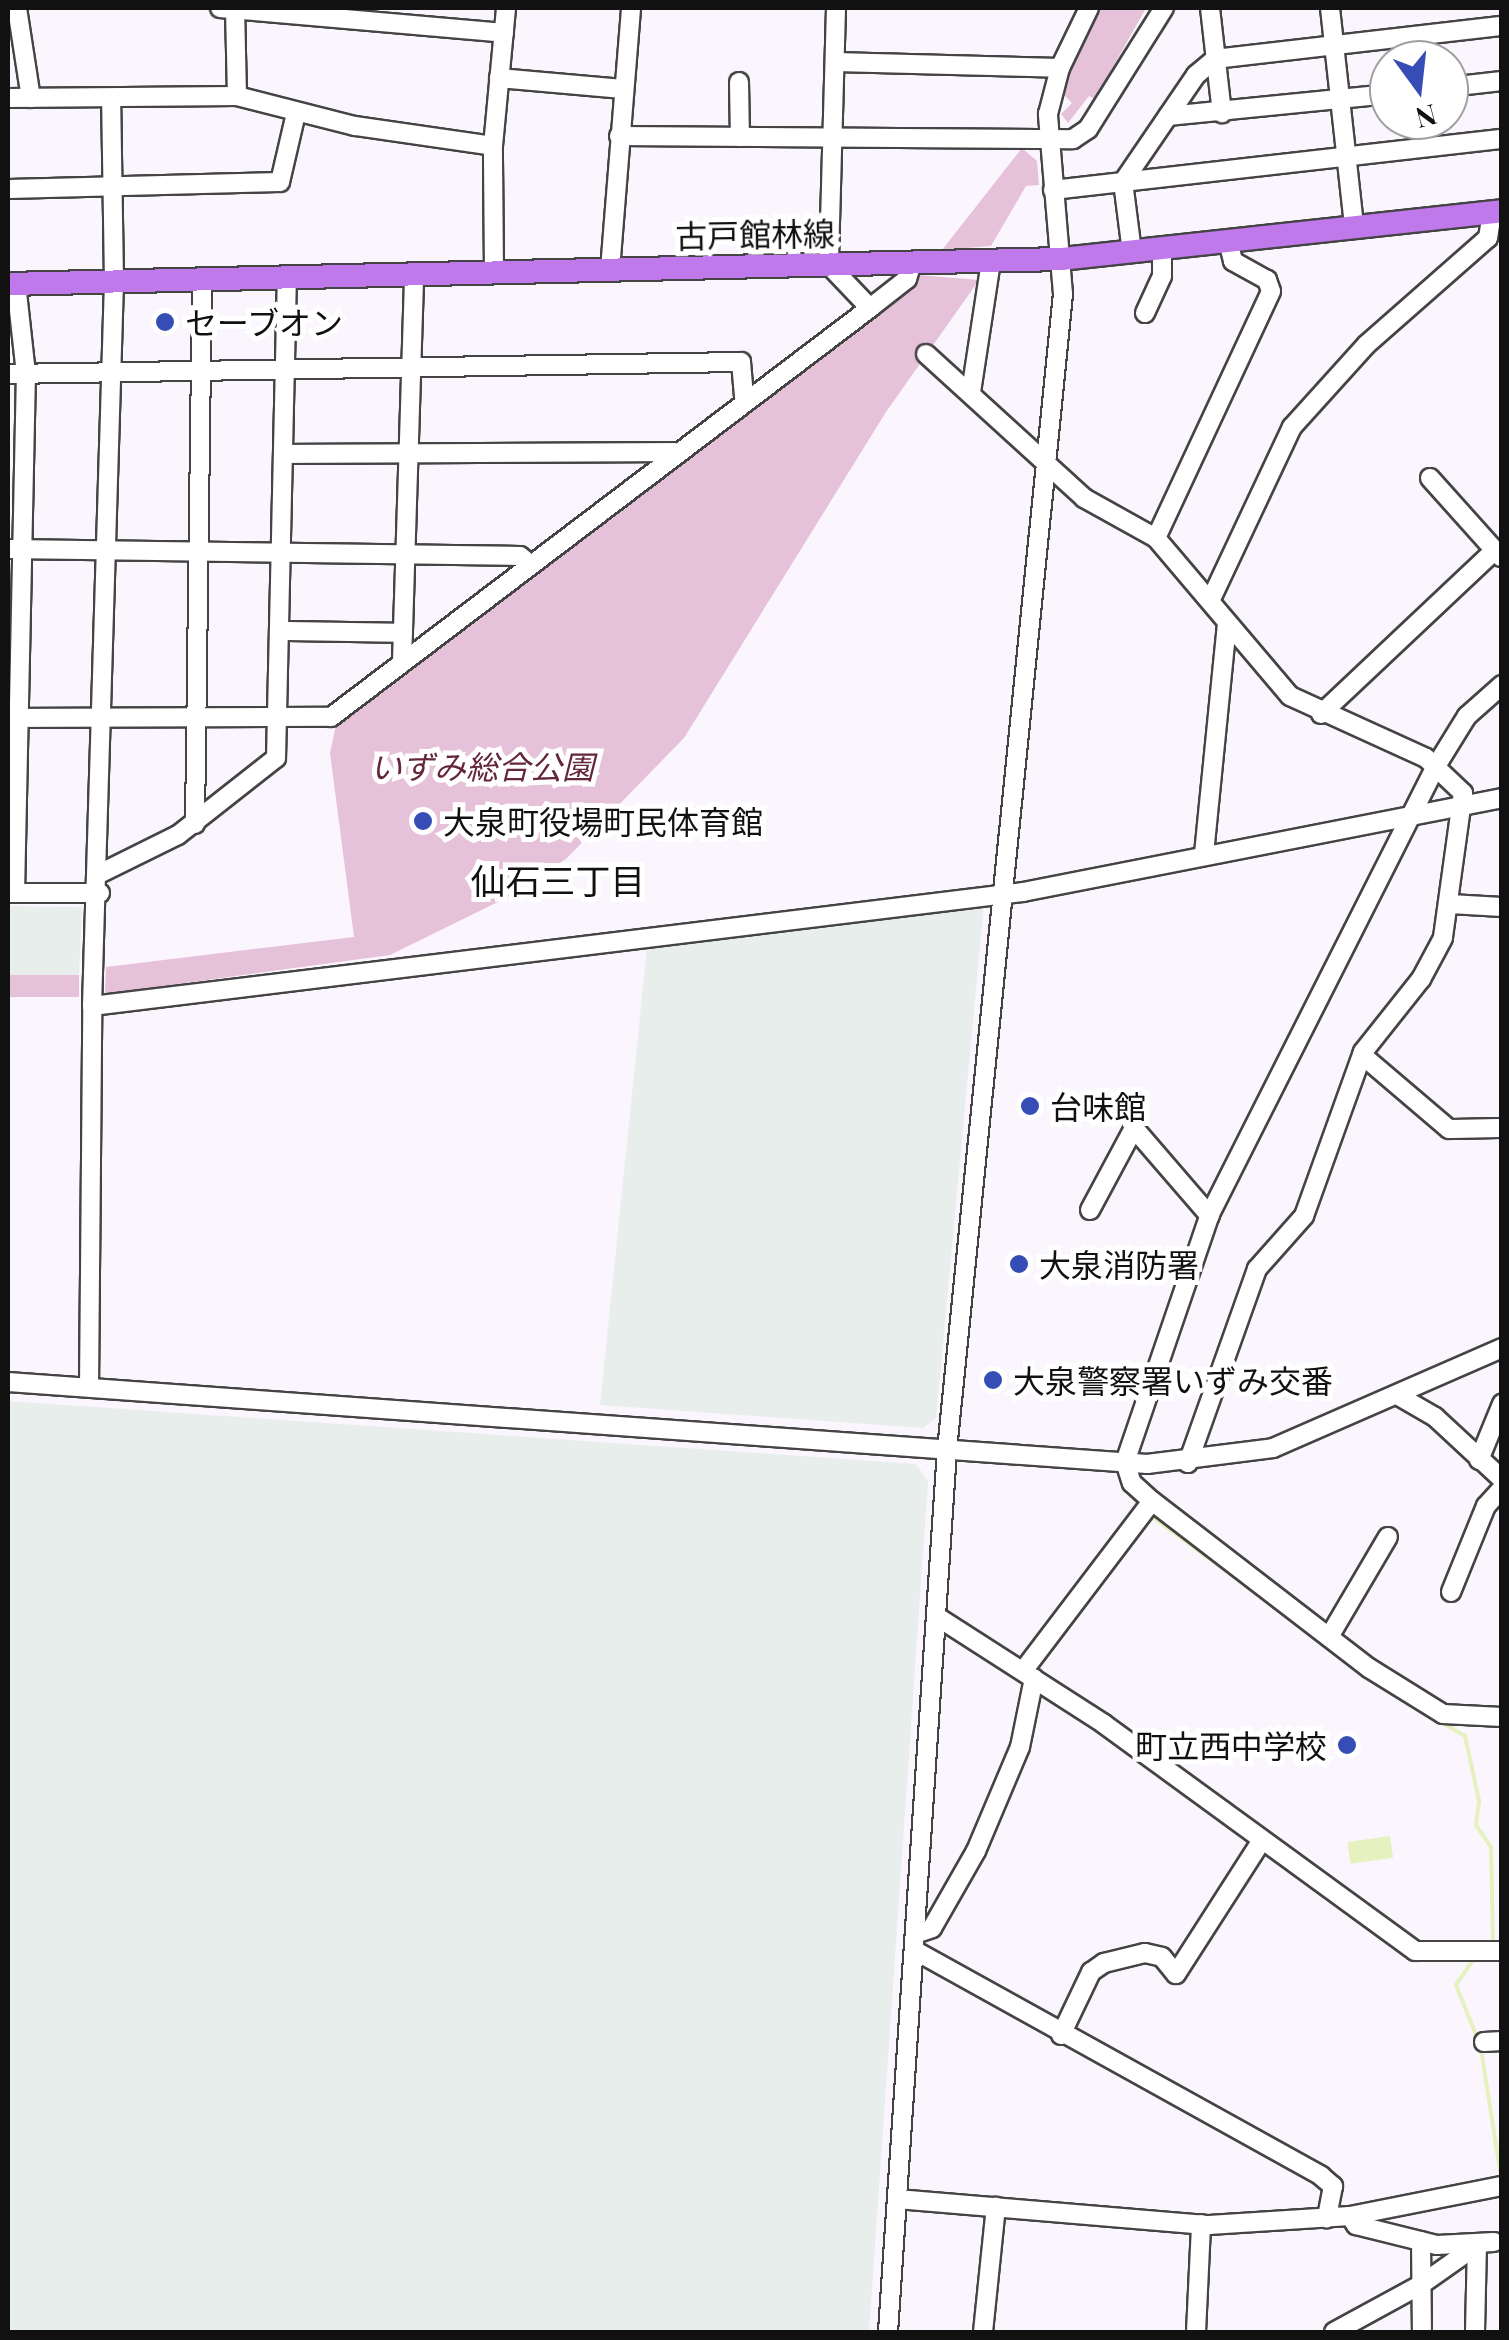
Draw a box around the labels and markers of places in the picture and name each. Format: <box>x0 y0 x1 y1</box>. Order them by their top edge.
place label: セーブオン <box>185 303 345 341</box>
marker: セーブオン <box>154 311 176 333</box>
place label: 大泉町役場町民体育館 <box>443 802 763 840</box>
marker: 大泉町役場町民体育館 <box>412 810 434 832</box>
place label: 台味館 <box>1050 1087 1146 1125</box>
marker: 台味館 <box>1019 1095 1041 1117</box>
place label: 大泉消防署 <box>1039 1245 1199 1283</box>
marker: 大泉消防署 <box>1008 1253 1030 1275</box>
place label: 大泉警察署いずみ交番 <box>1013 1361 1333 1399</box>
marker: 大泉警察署いずみ交番 <box>982 1369 1004 1391</box>
place label: 町立西中学校 <box>1135 1726 1327 1764</box>
marker: 町立西中学校 <box>1336 1734 1358 1756</box>

